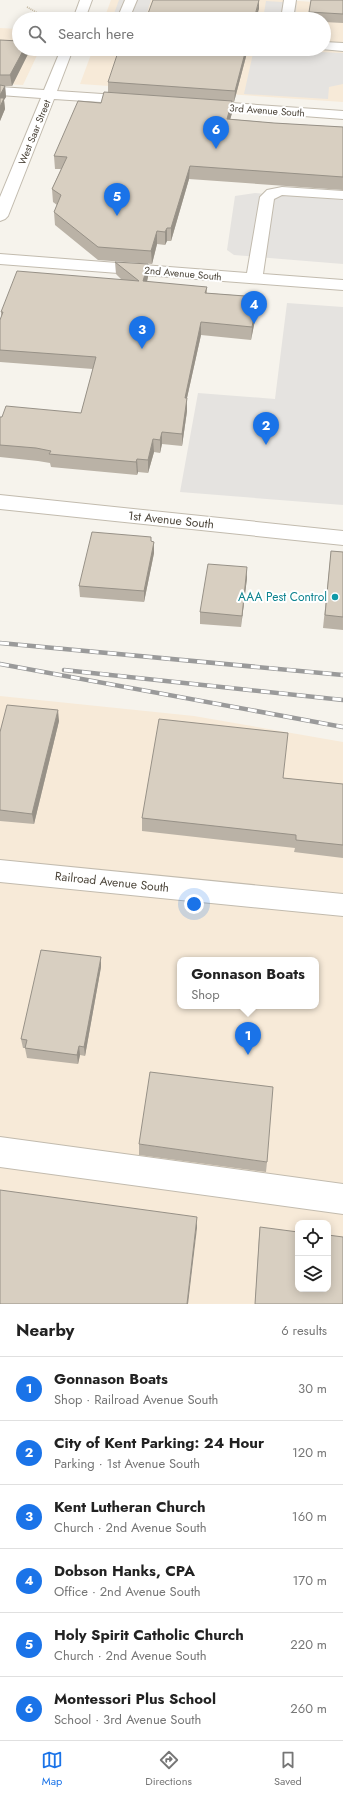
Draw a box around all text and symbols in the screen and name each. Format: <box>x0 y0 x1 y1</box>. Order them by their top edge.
search box <box>12 12 331 56</box>
icon: search <box>26 23 48 45</box>
text: Search here <box>58 23 134 45</box>
street label: West Saar Street <box>15 97 55 167</box>
street label: 3rd Avenue South <box>229 100 305 121</box>
pin: 6 <box>203 116 229 149</box>
pin: 5 <box>104 183 130 216</box>
street label: 2nd Avenue South <box>144 263 222 284</box>
pin: 4 <box>241 291 267 324</box>
pin: 3 <box>129 316 155 349</box>
pin: 2 <box>253 412 279 445</box>
street label: 1st Avenue South <box>127 507 215 533</box>
place label: AAA Pest Control <box>238 588 327 606</box>
marker: AAA Pest Control <box>330 592 340 602</box>
street label: Railroad Avenue South <box>54 867 170 897</box>
your location <box>184 894 204 914</box>
popup <box>177 957 319 1009</box>
text: Gonnason Boats <box>191 963 305 985</box>
text: Shop <box>191 985 220 1004</box>
pin: 1 <box>235 1022 261 1055</box>
map controls <box>295 1220 331 1292</box>
button: locate <box>295 1220 331 1256</box>
button: layers <box>295 1256 331 1292</box>
text: Nearby <box>16 1318 74 1342</box>
text: 6 results <box>281 1321 327 1340</box>
text: Gonnason Boats <box>54 1368 168 1390</box>
text: 1 <box>26 1379 32 1398</box>
text: 30 m <box>298 1379 327 1398</box>
text: Shop · Railroad Avenue South <box>54 1390 218 1409</box>
text: City of Kent Parking: 24 Hour <box>54 1432 264 1454</box>
text: 2 <box>25 1443 33 1462</box>
text: 120 m <box>292 1443 327 1462</box>
text: Parking · 1st Avenue South <box>54 1454 200 1473</box>
text: Kent Lutheran Church <box>54 1496 206 1518</box>
text: 3 <box>25 1507 33 1526</box>
text: 160 m <box>292 1507 327 1526</box>
text: Church · 2nd Avenue South <box>54 1518 206 1537</box>
text: Dobson Hanks, CPA <box>54 1560 195 1582</box>
text: 4 <box>24 1571 34 1590</box>
text: 170 m <box>292 1571 327 1590</box>
text: Office · 2nd Avenue South <box>54 1582 201 1601</box>
text: Holy Spirit Catholic Church <box>54 1624 244 1646</box>
text: 5 <box>25 1635 33 1654</box>
text: 220 m <box>290 1635 327 1654</box>
text: Church · 2nd Avenue South <box>54 1646 206 1665</box>
text: Montessori Plus School <box>54 1688 216 1710</box>
text: 6 <box>25 1699 33 1718</box>
text: 260 m <box>290 1699 327 1718</box>
text: School · 3rd Avenue South <box>54 1710 201 1729</box>
tab: Map <box>41 1749 63 1789</box>
tab: Directions <box>145 1749 192 1789</box>
tab: Saved <box>274 1749 302 1789</box>

